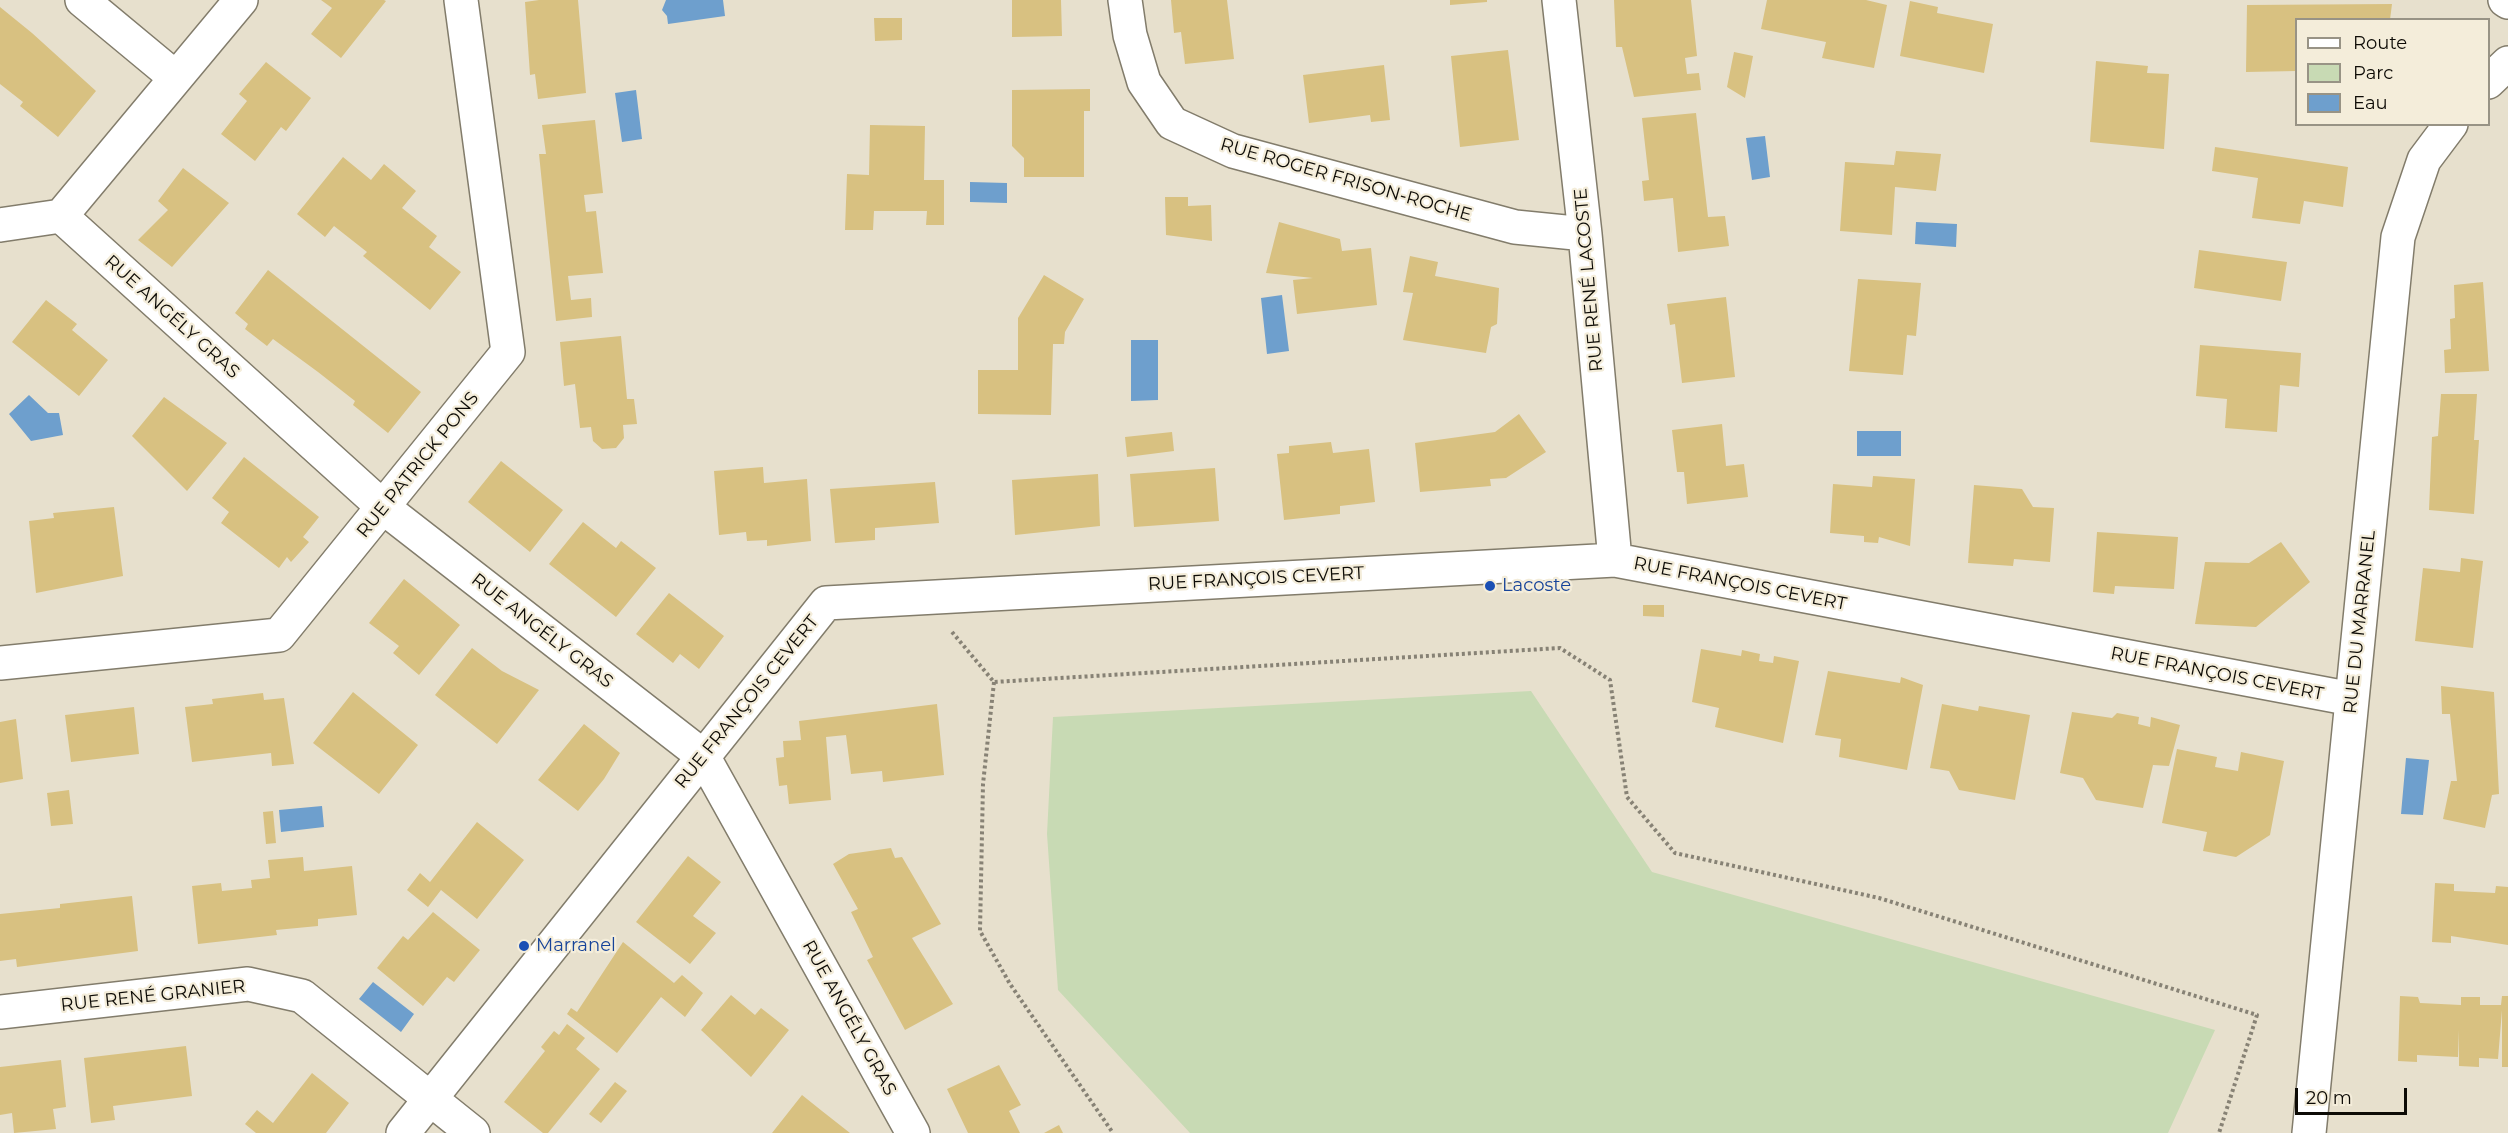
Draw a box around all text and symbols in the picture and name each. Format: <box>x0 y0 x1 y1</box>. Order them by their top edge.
legend <box>2295 18 2490 126</box>
text: Route <box>2353 32 2407 54</box>
text: Parc <box>2353 62 2393 84</box>
text: Eau <box>2353 92 2388 114</box>
street label: RUE ROGER FRISON-ROCHE <box>1218 134 1474 226</box>
street label: RUE RENÉ LACOSTE <box>1570 187 1608 373</box>
street label: RUE ANGÉLY GRAS <box>100 251 244 383</box>
street label: RUE PATRICK PONS <box>353 388 483 542</box>
street label: RUE DU MARRANEL <box>2340 529 2380 715</box>
street label: RUE FRANÇOIS CEVERT <box>1632 553 1848 615</box>
street label: RUE FRANÇOIS CEVERT <box>1147 563 1365 595</box>
street label: RUE ANGÉLY GRAS <box>467 569 617 693</box>
place label: Lacoste <box>1502 575 1571 597</box>
marker: Lacoste <box>1483 579 1497 593</box>
street label: RUE FRANÇOIS CEVERT <box>670 611 824 793</box>
street label: RUE FRANÇOIS CEVERT <box>2109 643 2325 705</box>
place label: Marranel <box>536 935 616 957</box>
street label: RUE ANGÉLY GRAS <box>797 937 901 1099</box>
marker: Marranel <box>517 939 531 953</box>
street label: RUE RENÉ GRANIER <box>60 976 246 1016</box>
scale bar <box>2298 1076 2410 1114</box>
text: 20 m <box>2306 1087 2352 1109</box>

